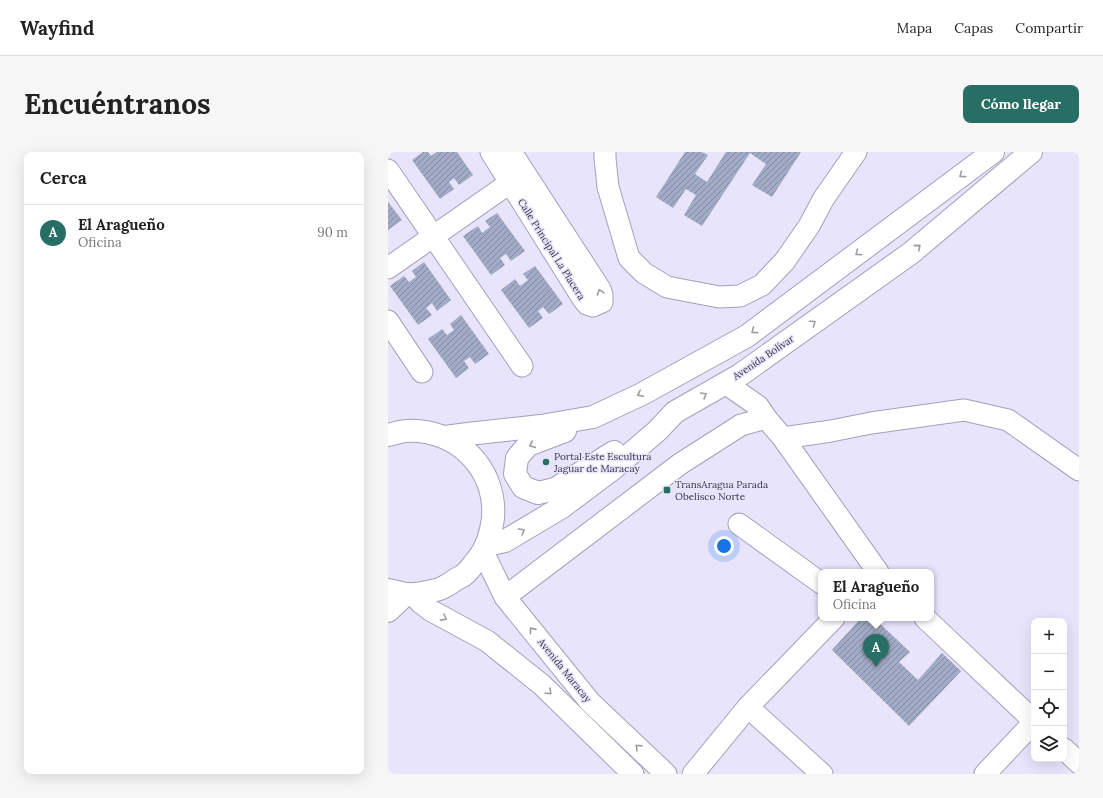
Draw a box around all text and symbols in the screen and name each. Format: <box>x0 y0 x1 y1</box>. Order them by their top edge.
text: Wayfind <box>20 16 94 40</box>
text: Mapa <box>897 19 932 37</box>
text: Capas <box>954 19 993 37</box>
text: Compartir <box>1015 19 1083 37</box>
button: Cómo llegar <box>963 85 1079 123</box>
text: Encuéntranos <box>24 86 211 122</box>
text: Cerca <box>40 167 87 189</box>
one-way arrow <box>960 171 967 178</box>
street label: Calle Principal La Placera <box>515 196 588 302</box>
text: El Aragueño <box>78 215 165 234</box>
text: A <box>49 224 57 241</box>
text: 90 m <box>317 224 348 241</box>
text: Oficina <box>78 234 122 251</box>
one-way arrow <box>913 245 921 252</box>
one-way arrow <box>855 248 862 256</box>
one-way arrow <box>596 288 605 295</box>
one-way arrow <box>808 321 815 328</box>
one-way arrow <box>751 326 758 334</box>
street label: Avenida Bolívar <box>729 332 797 383</box>
one-way arrow <box>637 389 645 397</box>
one-way arrow <box>700 393 707 400</box>
one-way arrow <box>529 440 536 448</box>
place label: Portal Este Escultura Jaguar de Maracay <box>553 450 651 475</box>
marker: Portal Este Escultura Jaguar de Maracay <box>541 457 551 467</box>
place label: TransAragua Parada Obelisco Norte <box>675 478 768 503</box>
marker: TransAragua Parada Obelisco Norte <box>662 485 672 495</box>
one-way arrow <box>518 528 525 535</box>
your location <box>714 536 734 556</box>
popup <box>818 569 934 621</box>
text: El Aragueño <box>833 577 919 596</box>
text: Oficina <box>833 596 876 613</box>
one-way arrow <box>440 613 447 620</box>
map controls <box>1031 618 1067 762</box>
button: + <box>1031 618 1067 654</box>
one-way arrow <box>530 628 537 635</box>
pin: A <box>863 634 889 667</box>
street label: Avenida Maracay <box>534 635 595 705</box>
button: − <box>1031 654 1067 690</box>
one-way arrow <box>544 687 552 695</box>
button: locate <box>1031 690 1067 726</box>
button: layers <box>1031 726 1067 762</box>
one-way arrow <box>635 744 643 752</box>

